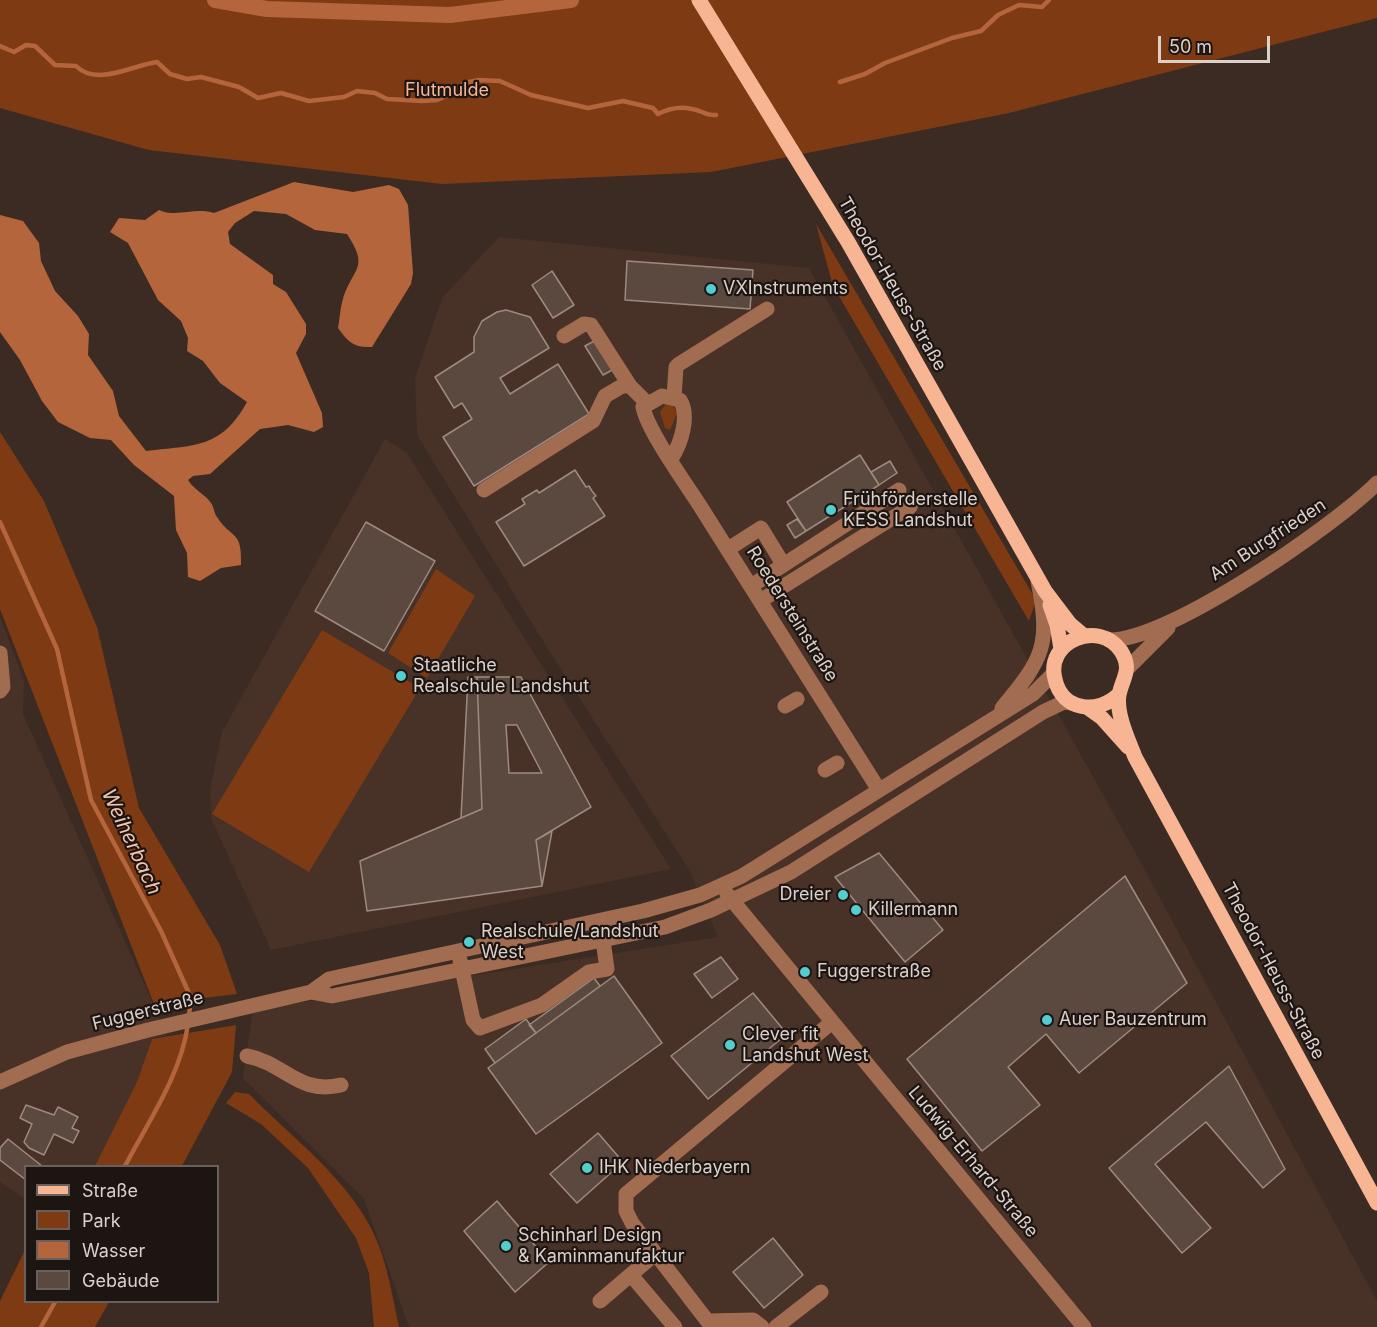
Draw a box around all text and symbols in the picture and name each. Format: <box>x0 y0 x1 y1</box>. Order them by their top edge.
scale bar <box>1161 24 1274 62</box>
text: 50 m <box>1169 36 1212 57</box>
park label: Flutmulde <box>405 80 489 102</box>
street label: Theodor-Heuss-Straße <box>833 193 951 375</box>
place label: VXInstruments <box>723 278 848 300</box>
marker: VXInstruments <box>704 282 718 296</box>
place label: Frühförderstelle KESS Landshut <box>843 489 978 532</box>
street label: Am Burgfrieden <box>1206 494 1330 586</box>
marker: Frühförderstelle KESS Landshut <box>824 503 838 517</box>
street label: Roedersteinstraße <box>742 542 842 686</box>
place label: Staatliche Realschule Landshut <box>413 655 589 698</box>
marker: Staatliche Realschule Landshut <box>394 669 408 683</box>
water label: Weiherbach <box>96 785 166 899</box>
street label: Theodor-Heuss-Straße <box>1217 879 1329 1063</box>
place label: Dreier <box>779 884 831 906</box>
marker: Dreier <box>836 888 850 902</box>
place label: Killermann <box>868 899 958 921</box>
marker: Killermann <box>849 903 863 917</box>
place label: Realschule/Landshut West <box>481 921 658 964</box>
marker: Realschule/Landshut West <box>462 935 476 949</box>
place label: Fuggerstraße <box>817 961 931 983</box>
marker: Fuggerstraße <box>798 965 812 979</box>
street label: Fuggerstraße <box>90 987 206 1035</box>
place label: Auer Bauzentrum <box>1059 1009 1207 1031</box>
marker: Auer Bauzentrum <box>1040 1013 1054 1027</box>
place label: Clever fit Landshut West <box>742 1024 868 1066</box>
marker: Clever fit Landshut West <box>723 1038 737 1052</box>
street label: Ludwig-Erhard-Straße <box>903 1082 1043 1242</box>
place label: IHK Niederbayern <box>599 1157 750 1179</box>
marker: IHK Niederbayern <box>580 1161 594 1175</box>
legend <box>24 1165 219 1303</box>
text: Straße <box>82 1180 138 1201</box>
text: Park <box>82 1210 121 1231</box>
place label: Schinharl Design & Kaminmanufaktur <box>518 1225 684 1268</box>
marker: Schinharl Design & Kaminmanufaktur <box>499 1239 513 1253</box>
text: Wasser <box>82 1240 145 1261</box>
text: Gebäude <box>82 1270 159 1291</box>

